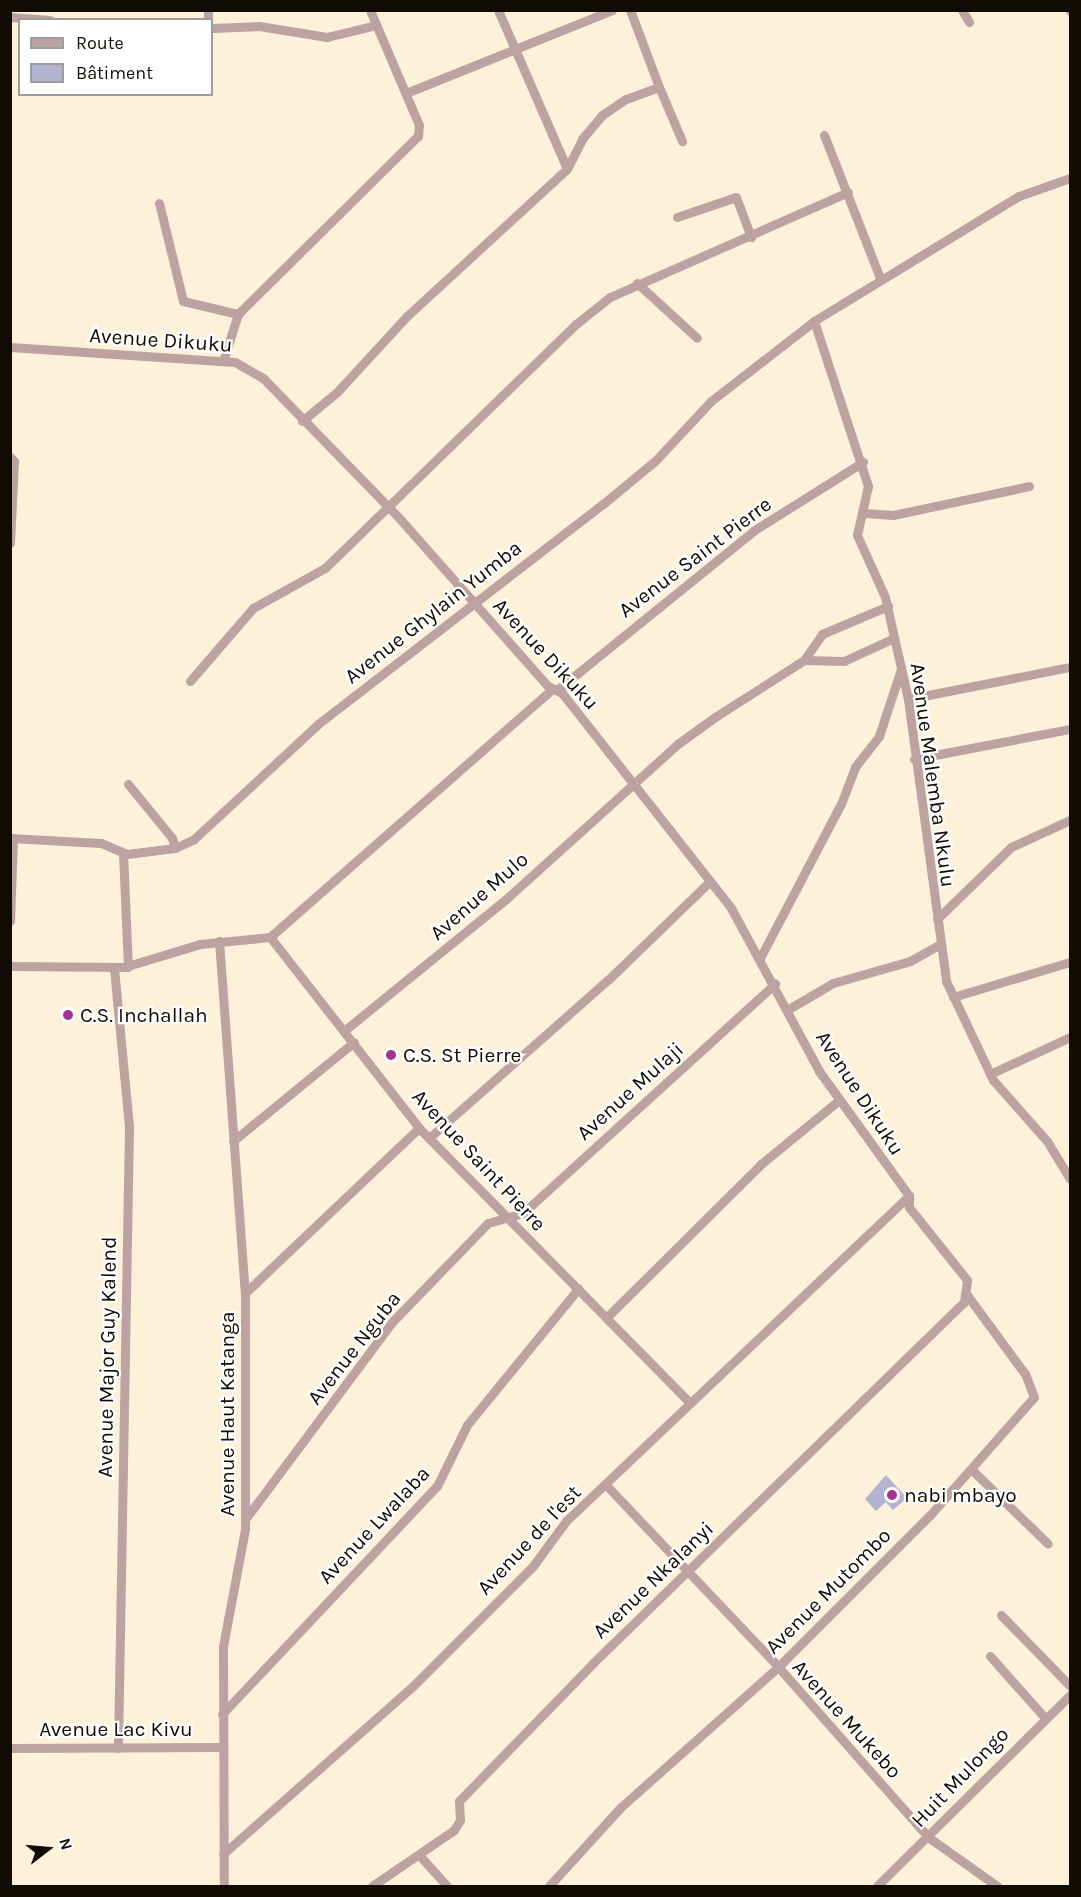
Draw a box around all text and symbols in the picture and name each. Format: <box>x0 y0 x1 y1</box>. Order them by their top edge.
legend <box>18 18 213 96</box>
text: Route <box>76 32 124 54</box>
text: Bâtiment <box>76 62 153 84</box>
street label: Avenue Dikuku <box>89 322 233 358</box>
street label: Avenue Saint Pierre <box>614 491 776 623</box>
street label: Avenue Ghylain Yumba <box>339 535 527 689</box>
street label: Avenue Dikuku <box>488 593 604 715</box>
street label: Avenue Malemba Nkulu <box>905 661 961 889</box>
street label: Avenue Mulo <box>425 846 533 946</box>
place label: C.S. Inchallah <box>80 1002 208 1028</box>
marker: C.S. Inchallah <box>61 1008 75 1022</box>
street label: Avenue Dikuku <box>810 1026 910 1160</box>
street label: Avenue Mulaji <box>571 1037 689 1145</box>
place label: C.S. St Pierre <box>403 1042 521 1068</box>
marker: C.S. St Pierre <box>384 1048 398 1062</box>
street label: Avenue Saint Pierre <box>407 1084 551 1236</box>
street label: Avenue Major Guy Kalend <box>92 1236 122 1478</box>
street label: Avenue Nguba <box>302 1286 406 1410</box>
street label: Avenue Haut Katanga <box>214 1311 240 1517</box>
street label: Avenue Lwalaba <box>313 1461 435 1589</box>
street label: Avenue de l'est <box>472 1480 586 1600</box>
place label: nabi mbayo <box>904 1482 1017 1508</box>
marker: nabi mbayo <box>885 1488 899 1502</box>
street label: Avenue Nkalanyi <box>587 1516 719 1644</box>
street label: Avenue Mutombo <box>760 1523 896 1659</box>
street label: Avenue Mukebo <box>787 1654 907 1784</box>
street label: Avenue Lac Kivu <box>39 1716 193 1742</box>
street label: Huit Mulongo <box>906 1722 1014 1832</box>
north arrow <box>18 1819 78 1879</box>
text: N <box>55 1836 76 1852</box>

